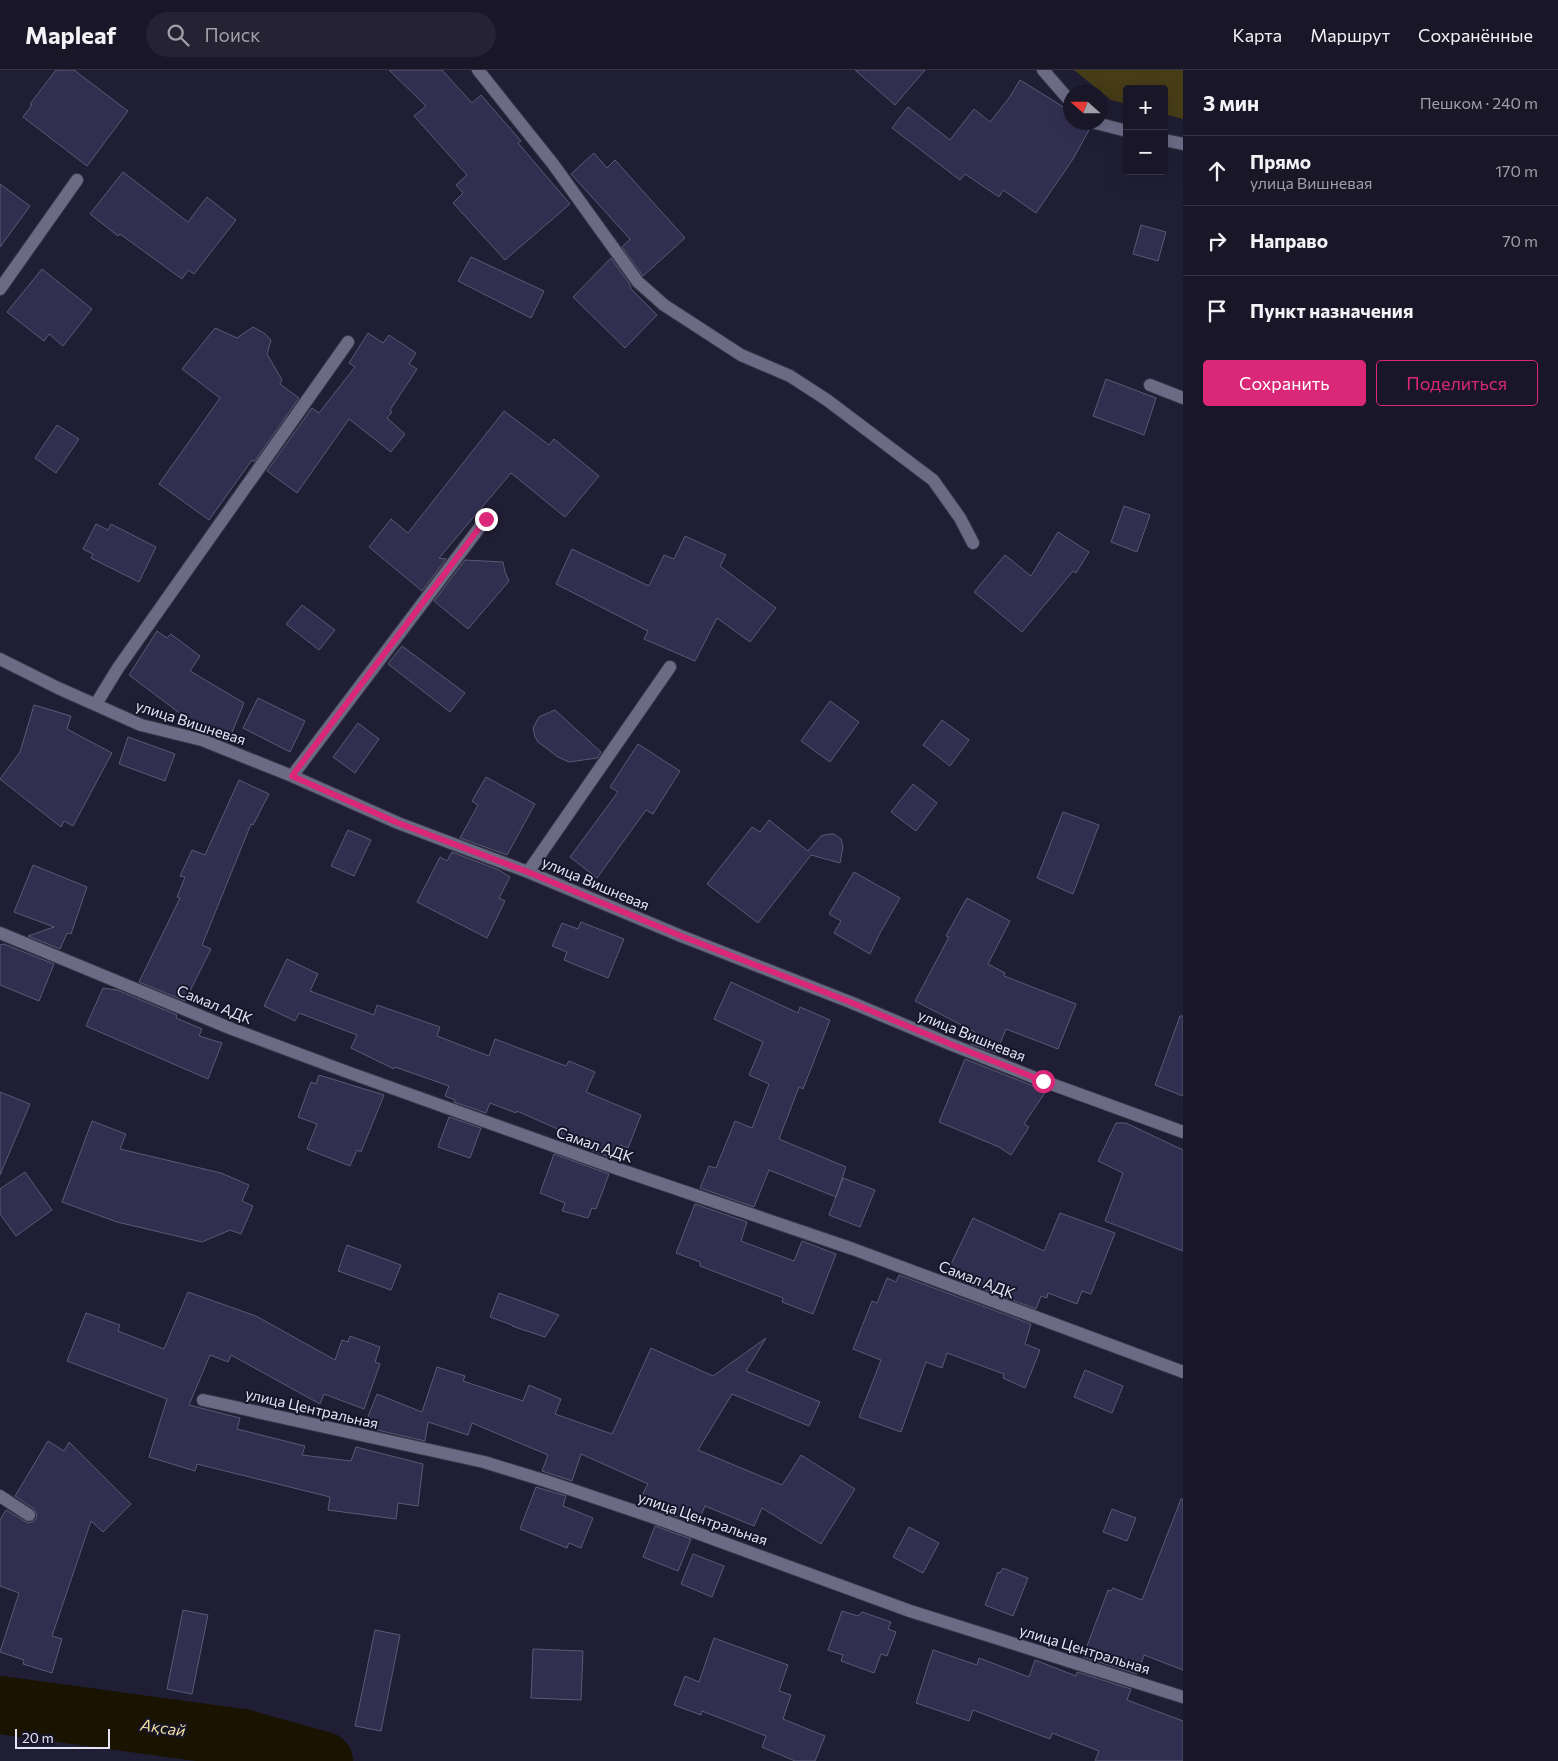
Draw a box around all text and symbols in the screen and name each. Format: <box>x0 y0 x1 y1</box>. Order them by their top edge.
search box <box>146 12 496 57</box>
text: Mapleaf <box>25 20 116 49</box>
icon: search <box>164 21 192 49</box>
text: Поиск <box>204 23 260 46</box>
text: Карта <box>1233 24 1282 46</box>
text: Маршрут <box>1310 24 1390 46</box>
text: Сохранённые <box>1418 24 1533 46</box>
north arrow <box>1063 85 1108 130</box>
map controls <box>1123 85 1168 175</box>
button: + <box>1123 85 1168 130</box>
text: 3 мин <box>1203 90 1259 115</box>
text: Пешком · 240 m <box>1420 93 1538 112</box>
button: − <box>1123 130 1168 175</box>
text: Прямо <box>1250 150 1311 173</box>
icon: ahead <box>1203 157 1231 185</box>
text: 170 m <box>1495 161 1538 180</box>
text: улица Вишневая <box>1250 173 1372 192</box>
icon: right <box>1203 227 1231 255</box>
text: Направо <box>1250 229 1328 252</box>
text: 70 m <box>1502 231 1538 250</box>
icon: arrive <box>1203 297 1231 325</box>
text: Пункт назначения <box>1250 299 1413 322</box>
button: Сохранить <box>1203 360 1366 406</box>
button: Поделиться <box>1376 360 1538 406</box>
route end <box>475 508 498 531</box>
street label: улица Вишневая <box>134 696 248 748</box>
street label: улица Вишневая <box>540 852 652 914</box>
street label: Самал АДК <box>174 981 256 1027</box>
street label: улица Вишневая <box>915 1005 1029 1065</box>
route start <box>1032 1070 1055 1093</box>
street label: Самал АДК <box>554 1122 636 1166</box>
street label: Самал АДК <box>936 1256 1018 1302</box>
street label: улица Центральная <box>244 1384 380 1432</box>
street label: улица Центральная <box>636 1487 770 1549</box>
street label: улица Центральная <box>1017 1621 1153 1677</box>
water label: Ақсай <box>138 1714 187 1740</box>
scale bar <box>15 1726 110 1749</box>
text: 20 m <box>22 1729 54 1746</box>

